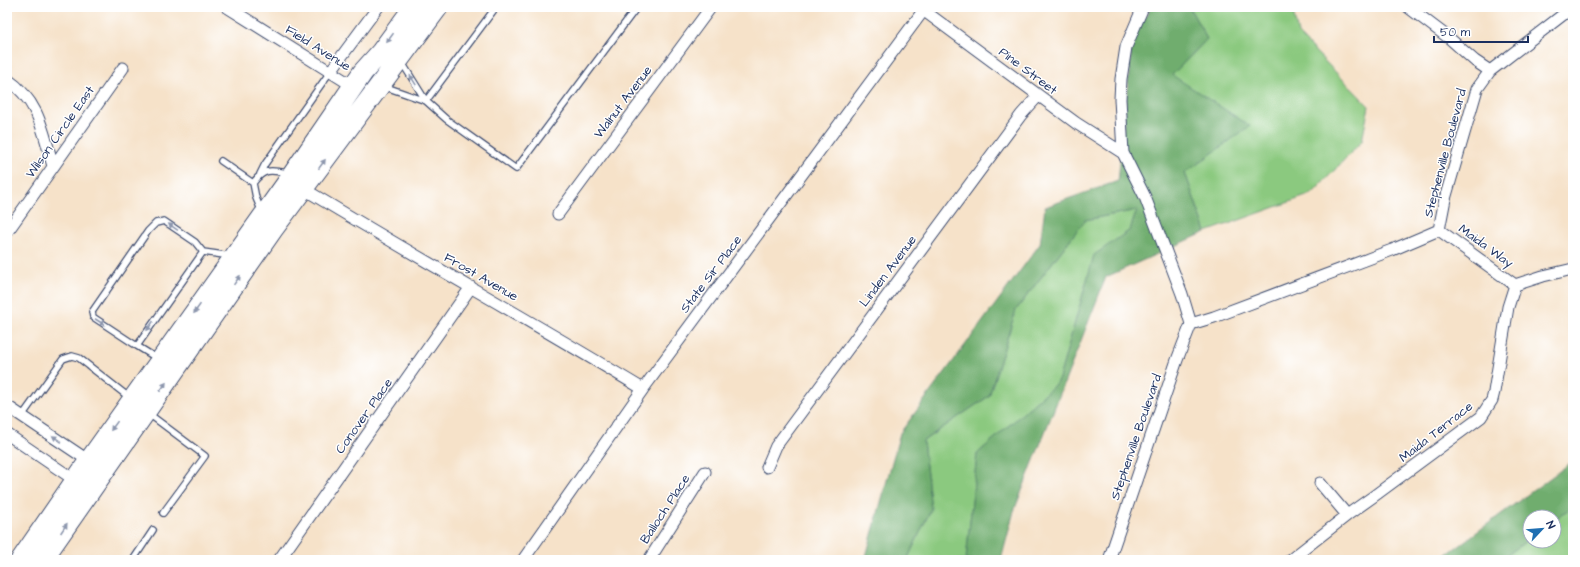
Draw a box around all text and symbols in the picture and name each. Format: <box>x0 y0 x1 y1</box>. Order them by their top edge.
scale bar <box>1434 18 1528 44</box>
street label: Field Avenue <box>282 21 354 75</box>
text: 50 m <box>1440 24 1471 41</box>
one-way arrow <box>386 33 395 44</box>
street label: Pine Street <box>995 43 1062 99</box>
street label: Walnut Avenue <box>590 62 656 142</box>
one-way arrow <box>409 75 417 85</box>
street label: Wilson Circle East <box>21 82 99 182</box>
street label: Stephenville Boulevard <box>1419 86 1471 219</box>
one-way arrow <box>318 159 326 170</box>
street label: Maida Way <box>1454 220 1517 273</box>
one-way arrow <box>168 223 179 231</box>
street label: State Sir Place <box>676 232 746 316</box>
street label: Linden Avenue <box>855 232 921 310</box>
street label: Frost Avenue <box>441 249 521 305</box>
one-way arrow <box>233 275 241 286</box>
one-way arrow <box>194 304 202 314</box>
one-way arrow <box>95 318 105 326</box>
one-way arrow <box>146 321 154 332</box>
street label: Stephenville Boulevard <box>1106 371 1166 502</box>
street label: Conover Place <box>331 375 397 457</box>
one-way arrow <box>158 381 167 392</box>
street label: Maida Terrace <box>1395 397 1477 467</box>
one-way arrow <box>110 421 118 432</box>
one-way arrow <box>52 435 62 443</box>
street label: Balloch Place <box>636 471 694 547</box>
north arrow <box>1522 509 1562 549</box>
text: N <box>1542 518 1559 531</box>
one-way arrow <box>60 522 68 533</box>

